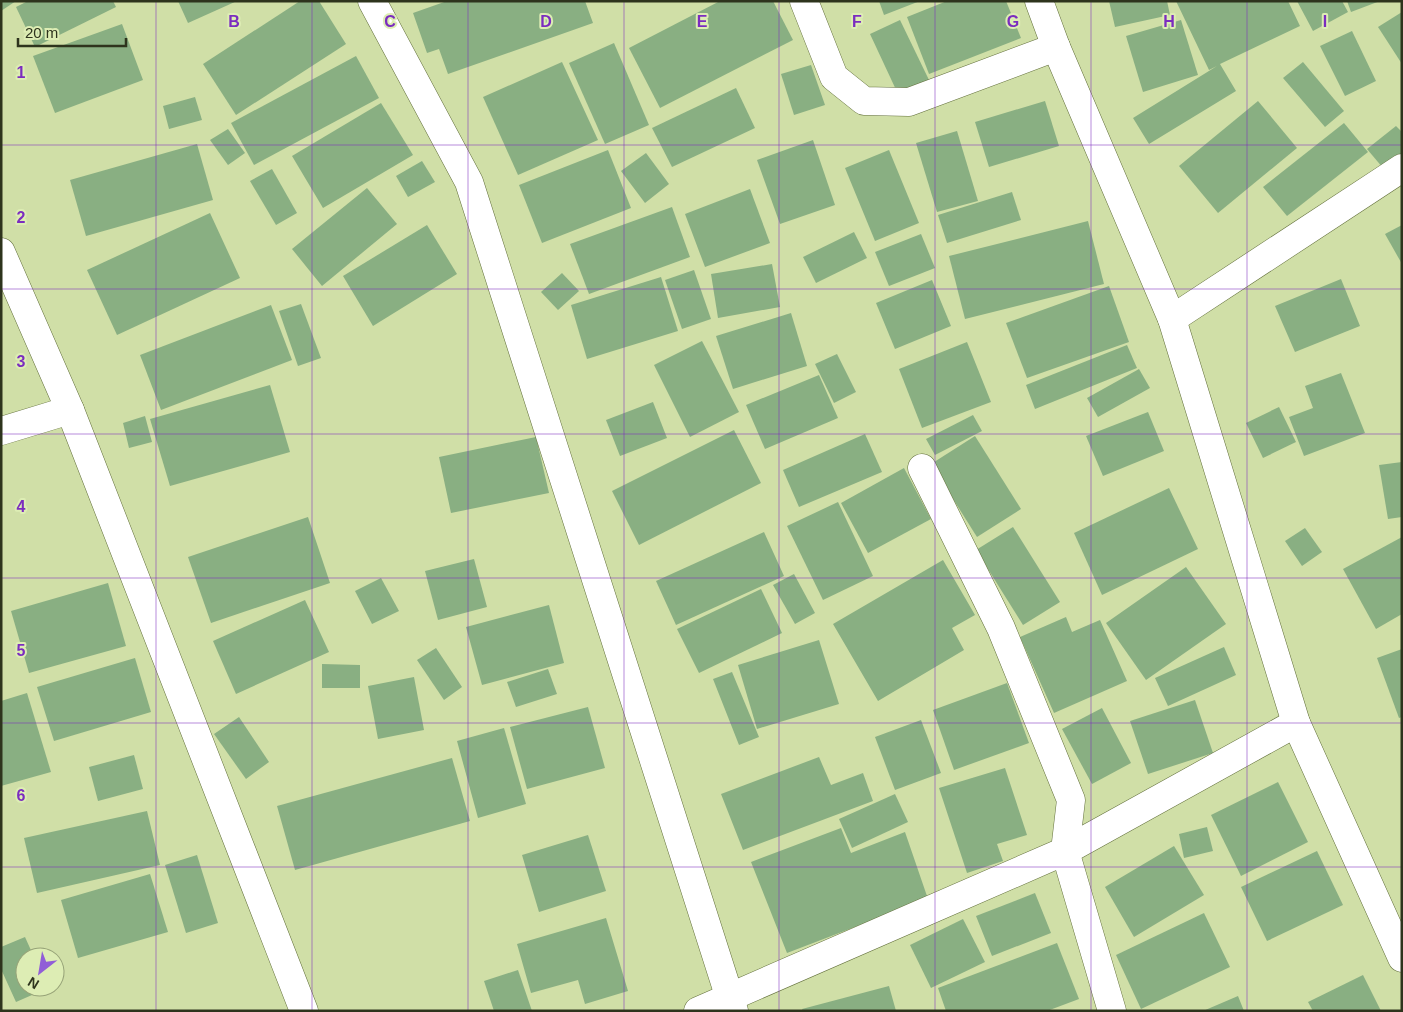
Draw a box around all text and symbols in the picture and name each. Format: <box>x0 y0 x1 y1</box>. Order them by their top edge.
text: B <box>228 13 240 30</box>
text: C <box>384 13 396 30</box>
text: D <box>540 13 552 30</box>
text: E <box>697 13 708 30</box>
text: F <box>852 13 862 30</box>
text: G <box>1007 13 1019 30</box>
text: H <box>1163 13 1175 30</box>
text: I <box>1323 13 1327 30</box>
scale bar <box>18 15 125 47</box>
text: 20 m <box>25 24 58 41</box>
text: 1 <box>17 64 26 81</box>
text: 2 <box>17 209 26 226</box>
text: 3 <box>17 353 26 370</box>
text: 4 <box>17 498 26 515</box>
text: 5 <box>17 642 26 659</box>
text: 6 <box>17 787 26 804</box>
north arrow <box>15 947 65 997</box>
text: N <box>25 974 42 993</box>

